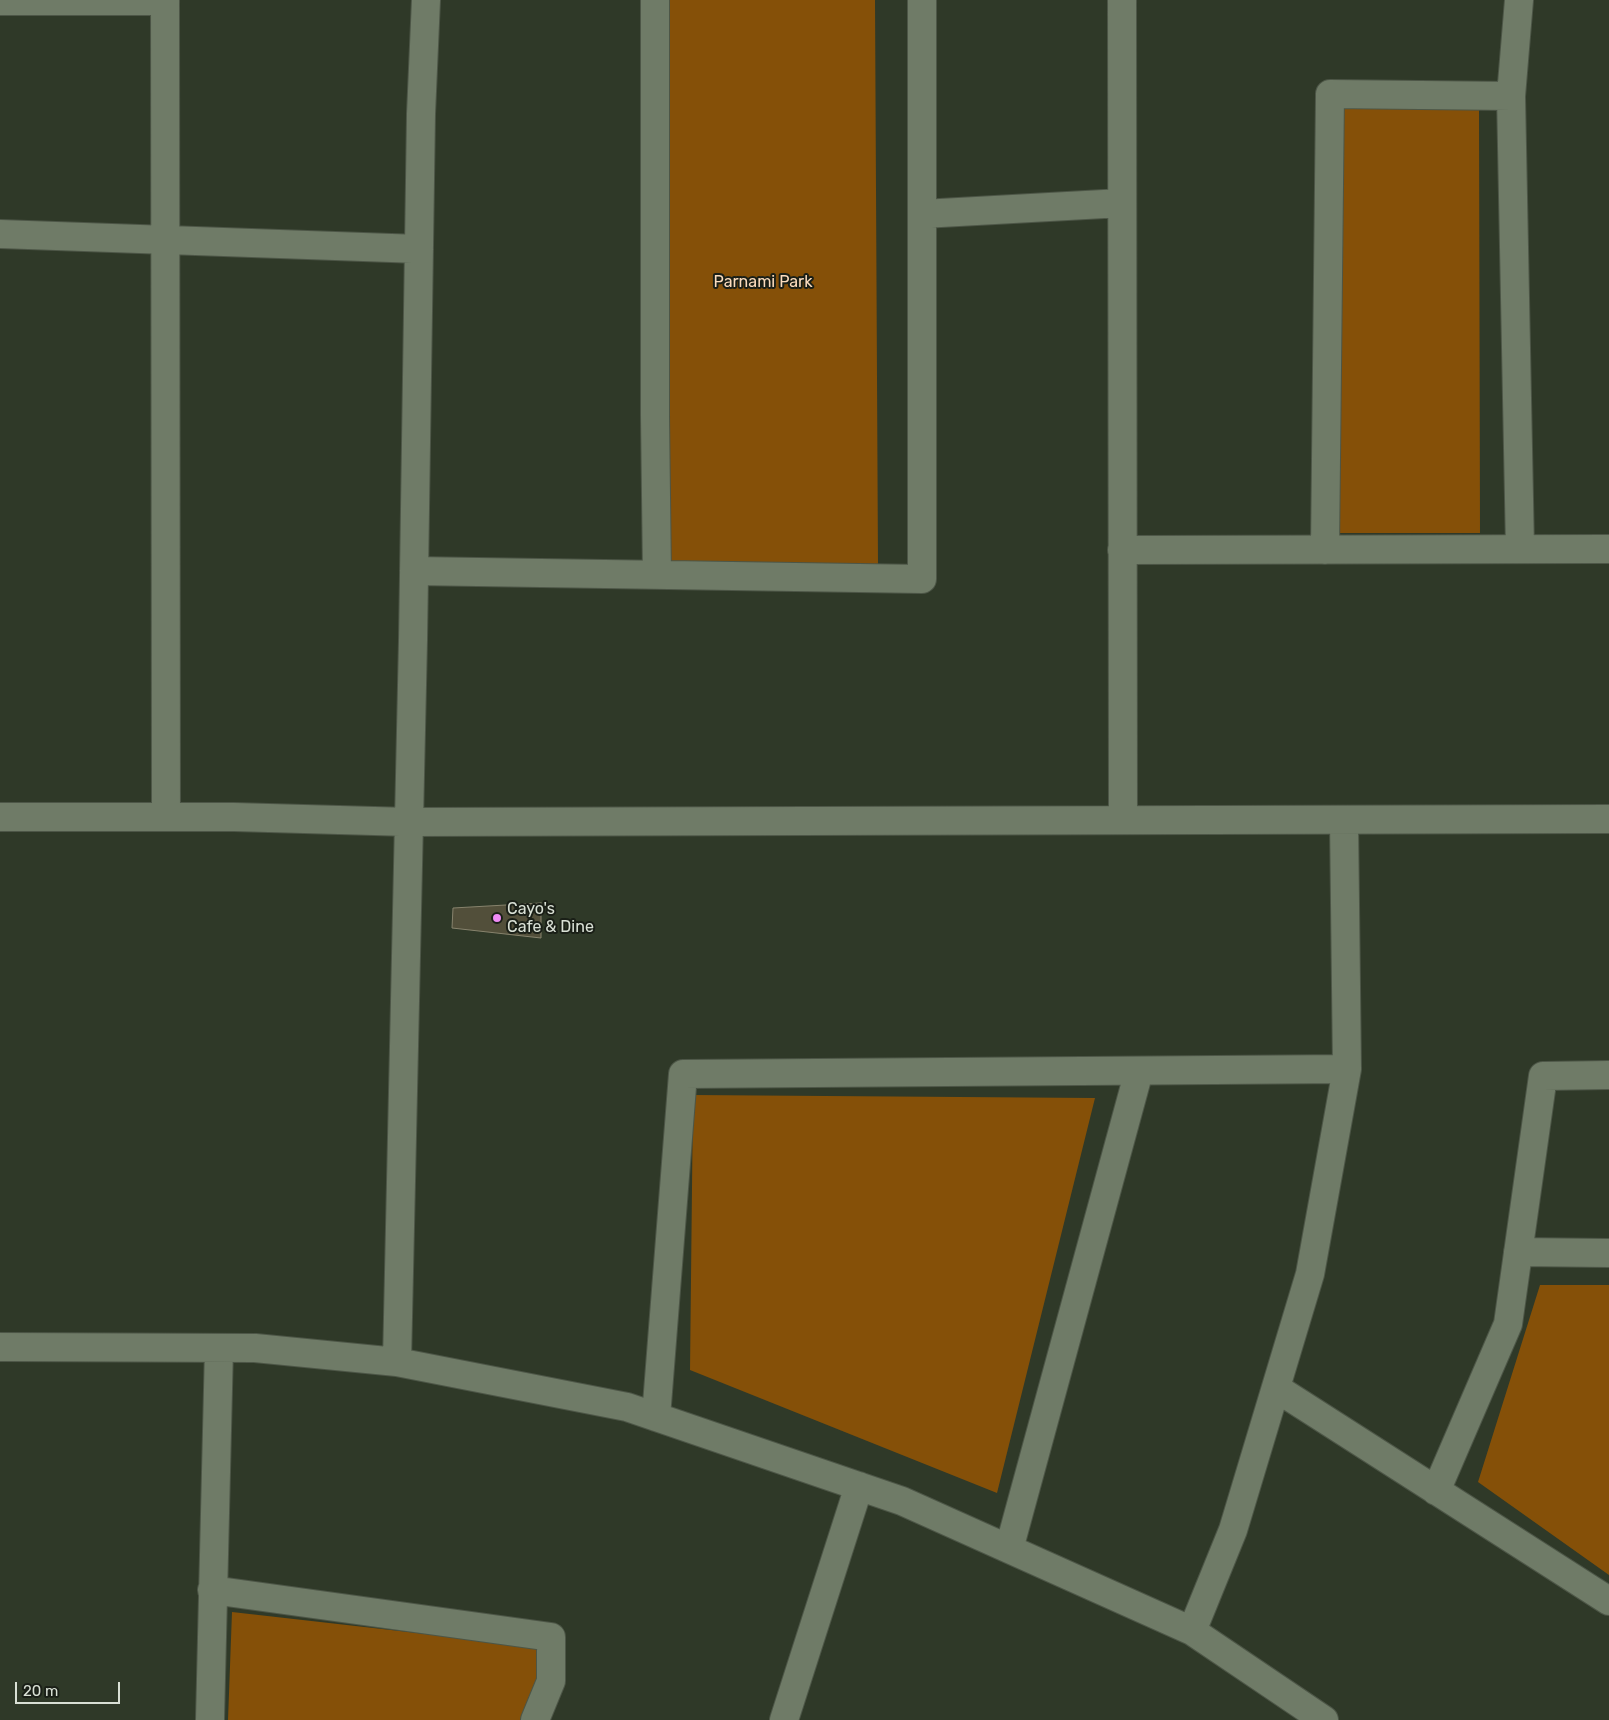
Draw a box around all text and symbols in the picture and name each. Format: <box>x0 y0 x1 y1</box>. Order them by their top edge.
park label: Parnami Park <box>714 272 812 292</box>
place label: Cayo's Cafe & Dine <box>507 899 594 937</box>
marker: Cayo's Cafe & Dine <box>491 912 503 924</box>
scale bar <box>18 1672 122 1704</box>
text: 20 m <box>23 1682 58 1700</box>

